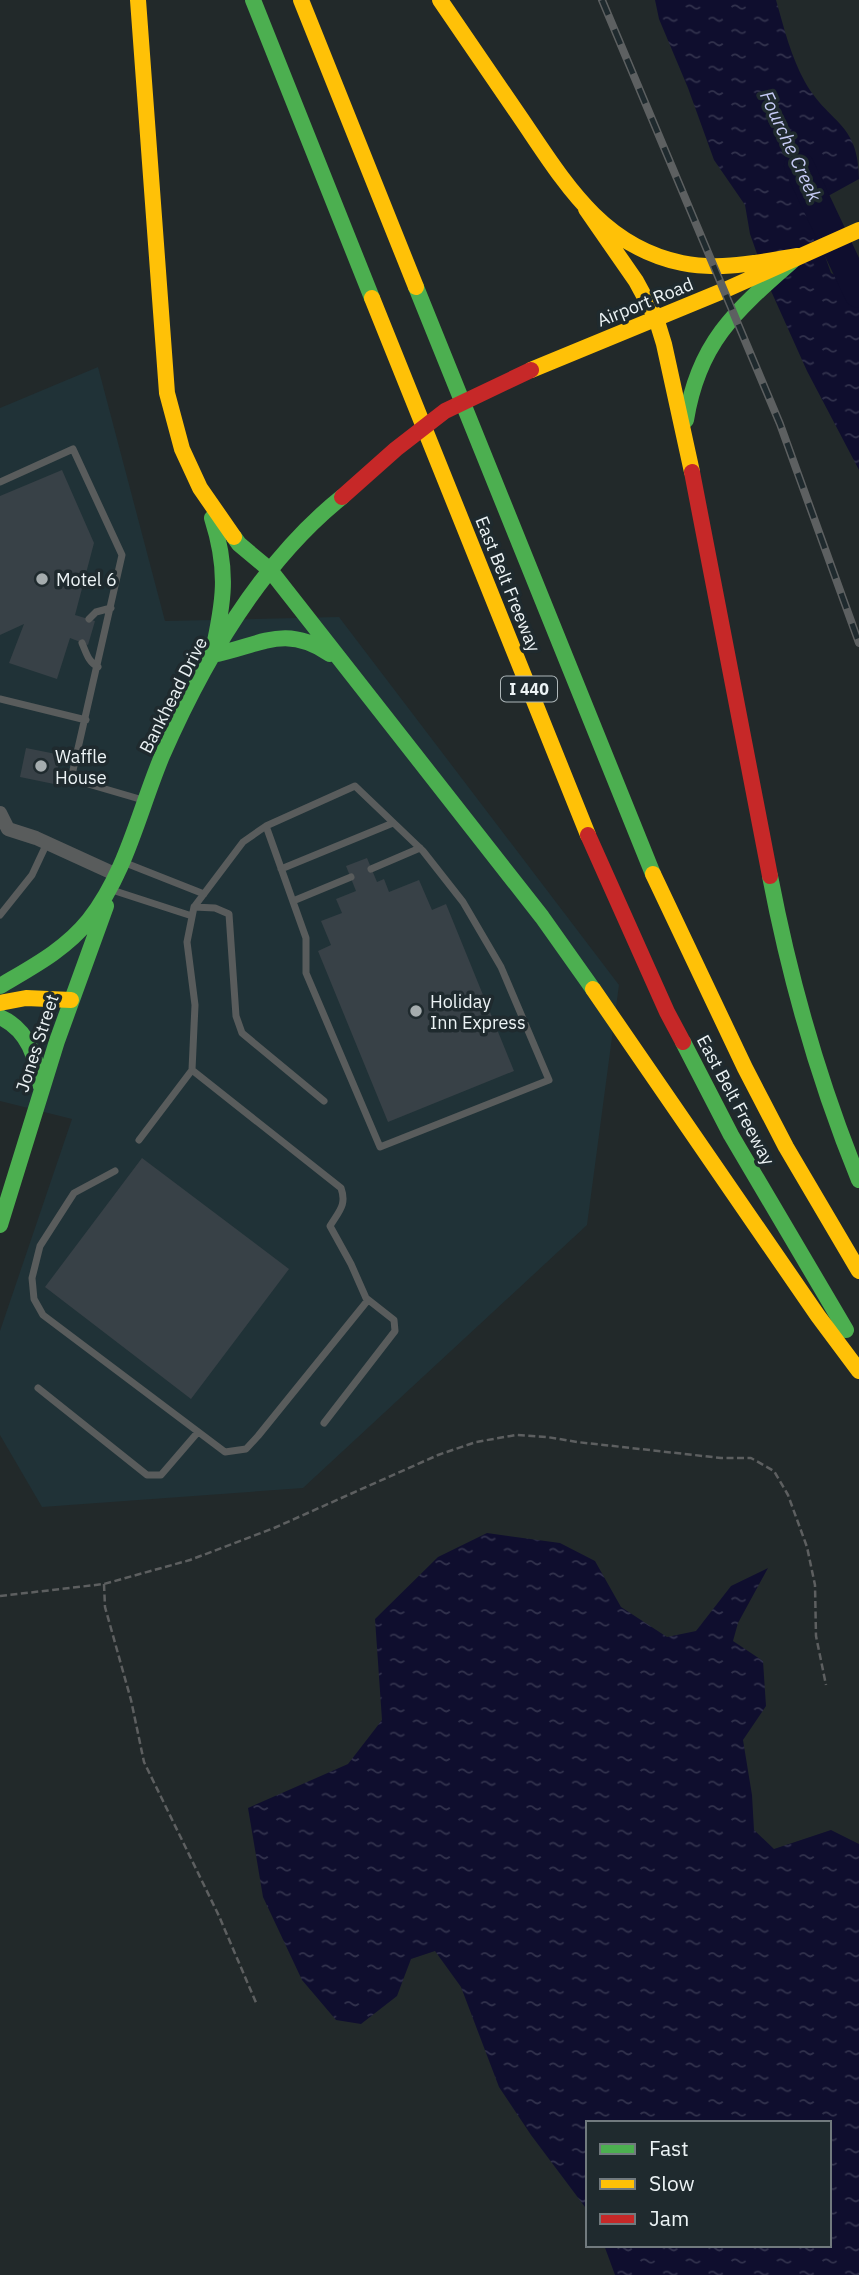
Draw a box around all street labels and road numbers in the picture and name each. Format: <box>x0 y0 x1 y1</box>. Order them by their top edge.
street label: Airport Road <box>593 272 697 332</box>
street label: East Belt Freeway <box>470 513 546 655</box>
street label: Bankhead Drive <box>134 633 212 757</box>
road number: I 440 <box>501 676 557 702</box>
street label: Jones Street <box>10 991 64 1095</box>
street label: East Belt Freeway <box>692 1031 780 1169</box>

